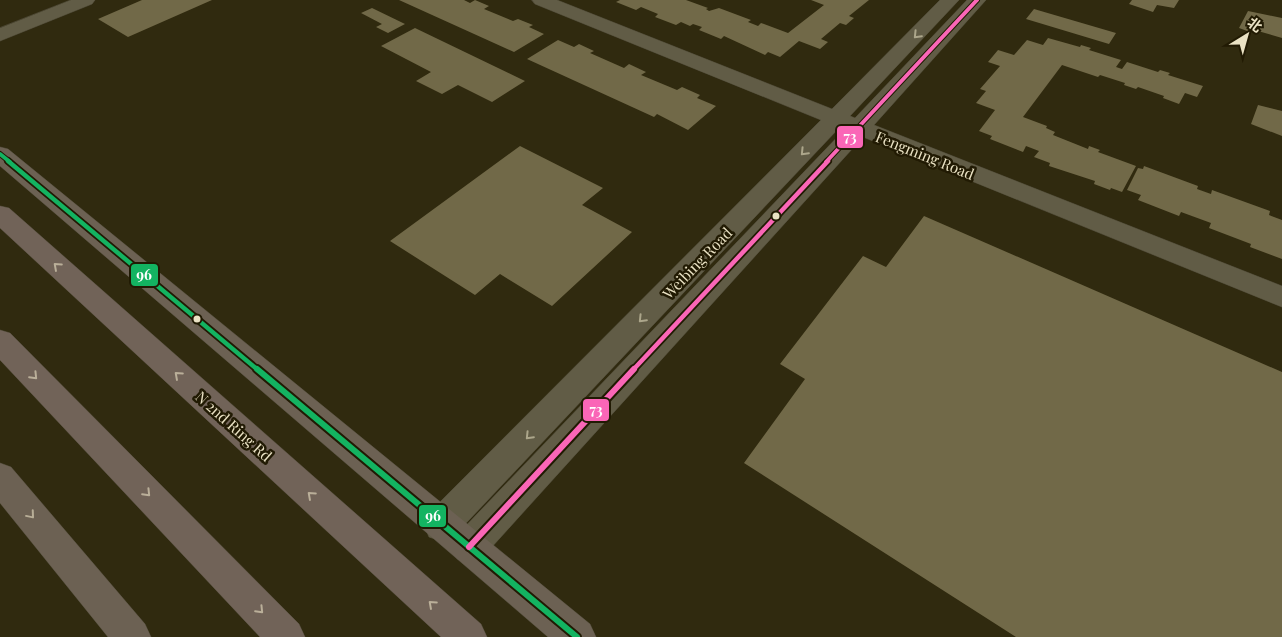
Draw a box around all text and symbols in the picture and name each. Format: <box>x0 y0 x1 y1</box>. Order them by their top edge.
north arrow <box>1222 10 1272 60</box>
text: 北 <box>1244 12 1266 36</box>
one-way arrow <box>914 30 923 39</box>
line badge: 73 <box>836 125 864 149</box>
street label: Fengming Road <box>873 126 978 184</box>
text: 73 <box>843 127 857 146</box>
one-way arrow <box>801 147 810 156</box>
unlabelled marker <box>771 211 781 221</box>
street label: Weibing Road <box>657 223 736 304</box>
one-way arrow <box>54 263 63 272</box>
line badge: 96 <box>130 263 159 287</box>
text: 96 <box>136 265 152 284</box>
unlabelled marker <box>192 314 202 324</box>
one-way arrow <box>639 314 648 323</box>
one-way arrow <box>28 371 37 380</box>
one-way arrow <box>174 372 183 381</box>
street label: N 2nd Ring Rd <box>192 386 277 466</box>
line badge: 73 <box>582 398 610 422</box>
text: 73 <box>589 400 603 419</box>
one-way arrow <box>526 430 535 439</box>
one-way arrow <box>141 487 150 496</box>
one-way arrow <box>308 492 317 501</box>
line badge: 96 <box>418 504 447 528</box>
text: 96 <box>425 506 441 525</box>
one-way arrow <box>26 510 35 519</box>
one-way arrow <box>429 601 438 610</box>
one-way arrow <box>254 604 263 613</box>

